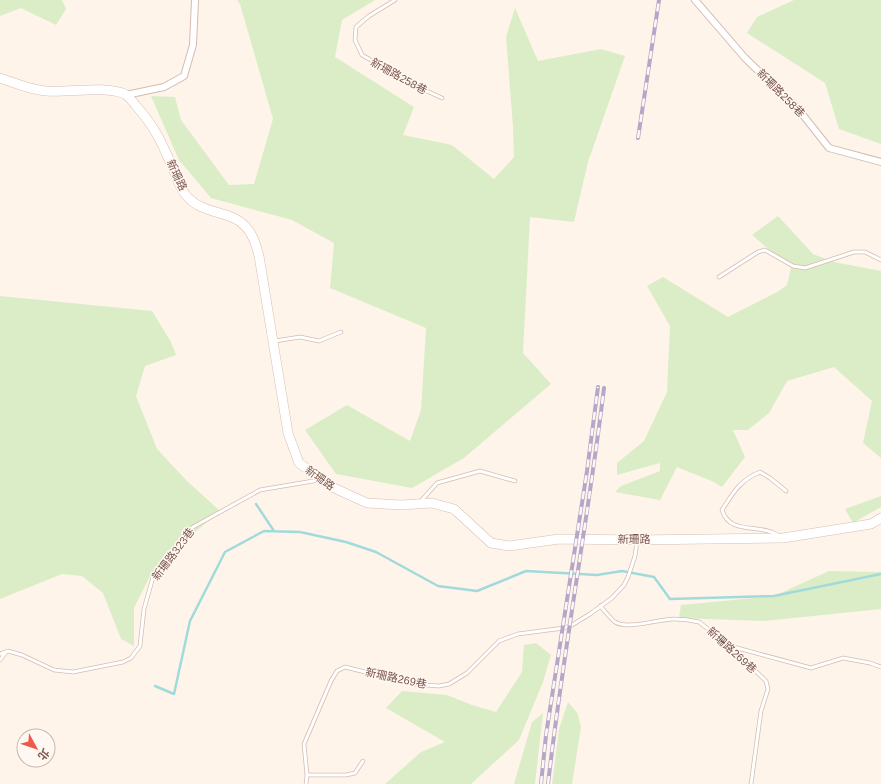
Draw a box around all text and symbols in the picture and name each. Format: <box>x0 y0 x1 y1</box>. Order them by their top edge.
street label: 新珊路258巷 <box>369 56 429 96</box>
street label: 新珊路258巷 <box>755 67 807 119</box>
street label: 新珊路 <box>165 158 189 192</box>
street label: 新珊路 <box>303 464 337 492</box>
street label: 新珊路323巷 <box>149 525 197 583</box>
street label: 新珊路 <box>618 533 651 545</box>
street label: 新珊路269巷 <box>705 625 759 675</box>
street label: 新珊路269巷 <box>364 666 428 690</box>
north arrow <box>16 728 56 768</box>
text: 北 <box>36 746 52 762</box>

